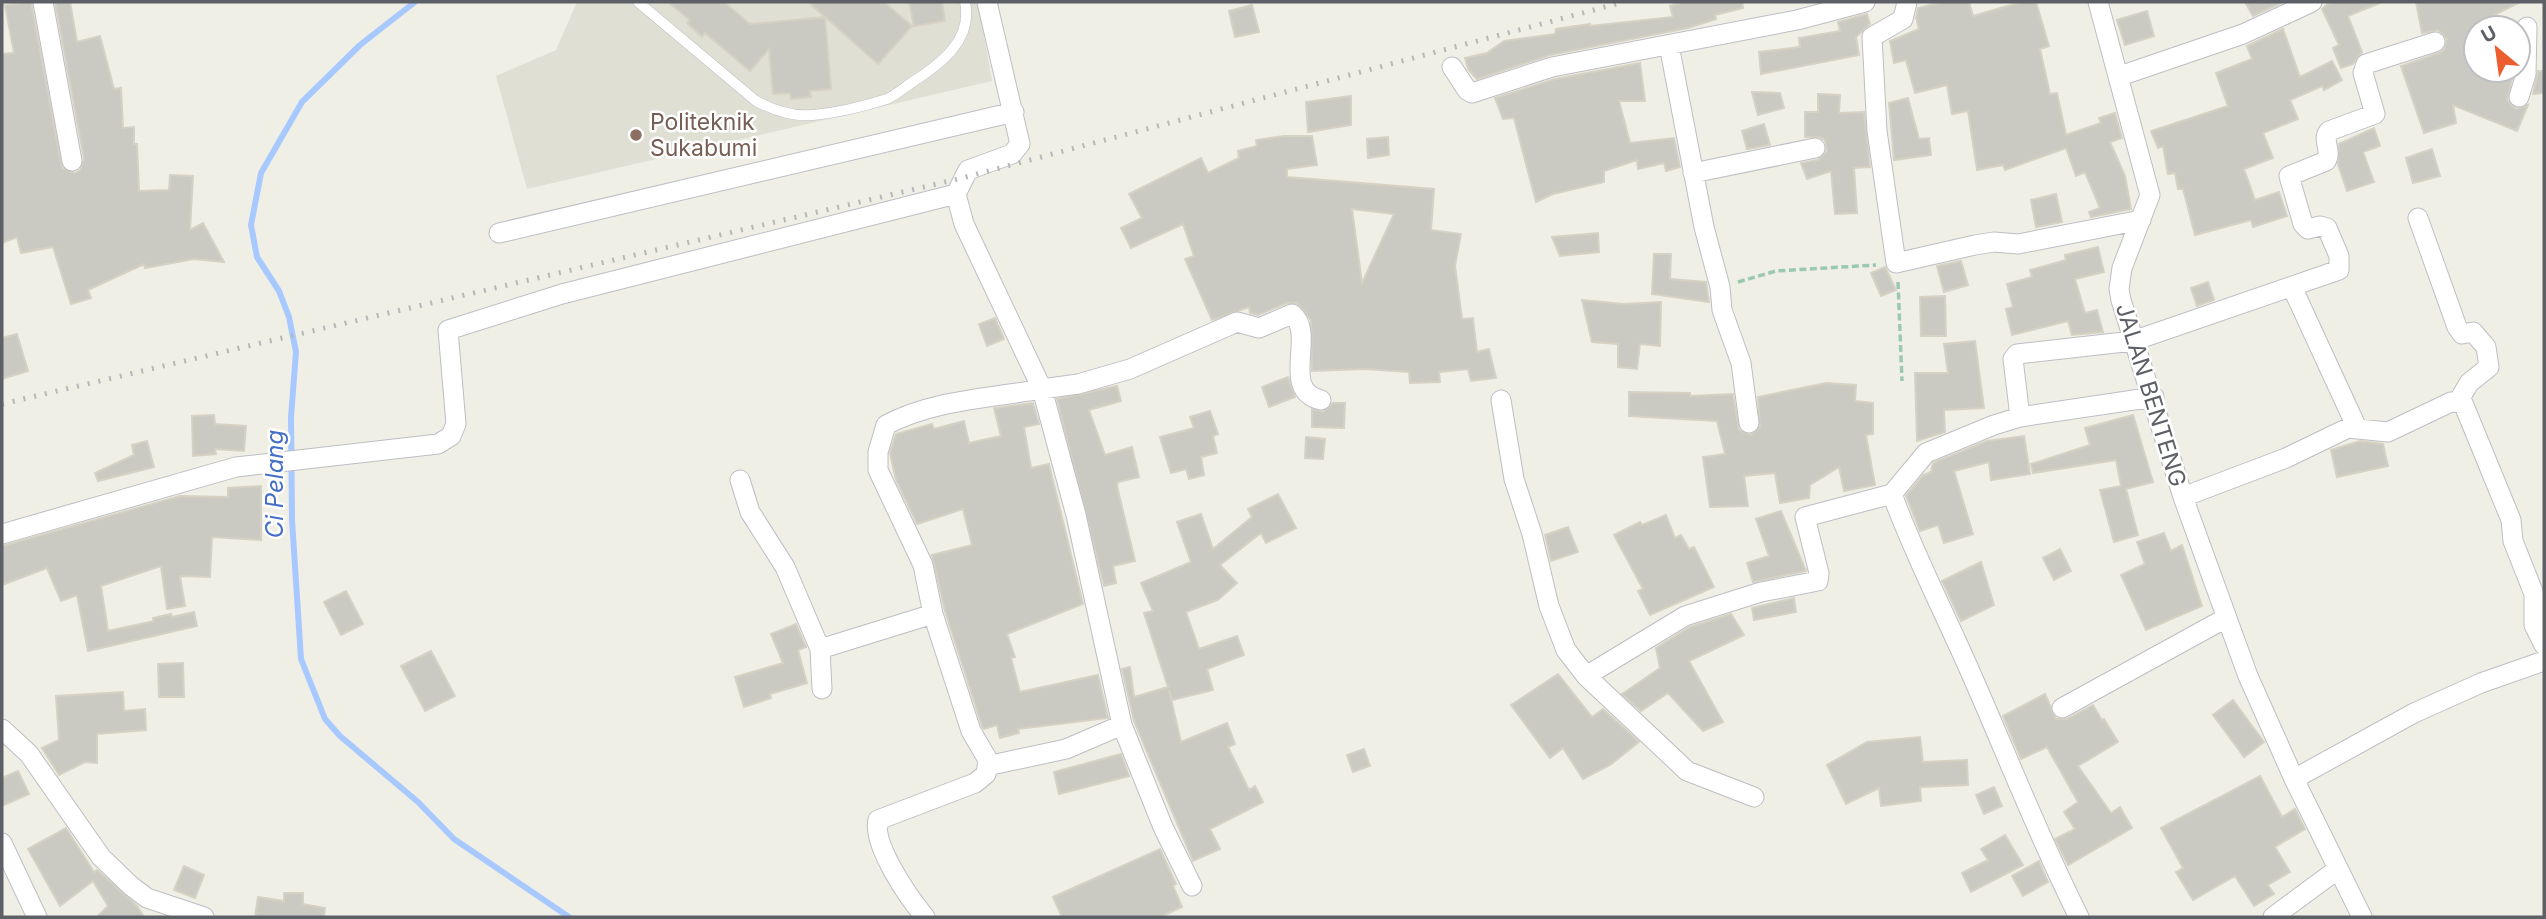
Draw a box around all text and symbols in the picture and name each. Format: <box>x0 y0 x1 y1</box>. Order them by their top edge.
north arrow <box>2462 14 2532 84</box>
text: U <box>2477 21 2501 48</box>
place label: Politeknik Sukabumi <box>650 108 757 162</box>
marker: Politeknik Sukabumi <box>628 127 644 143</box>
street label: JALAN BENTENG <box>2110 300 2192 490</box>
water label: Ci Pelang <box>260 430 289 538</box>

